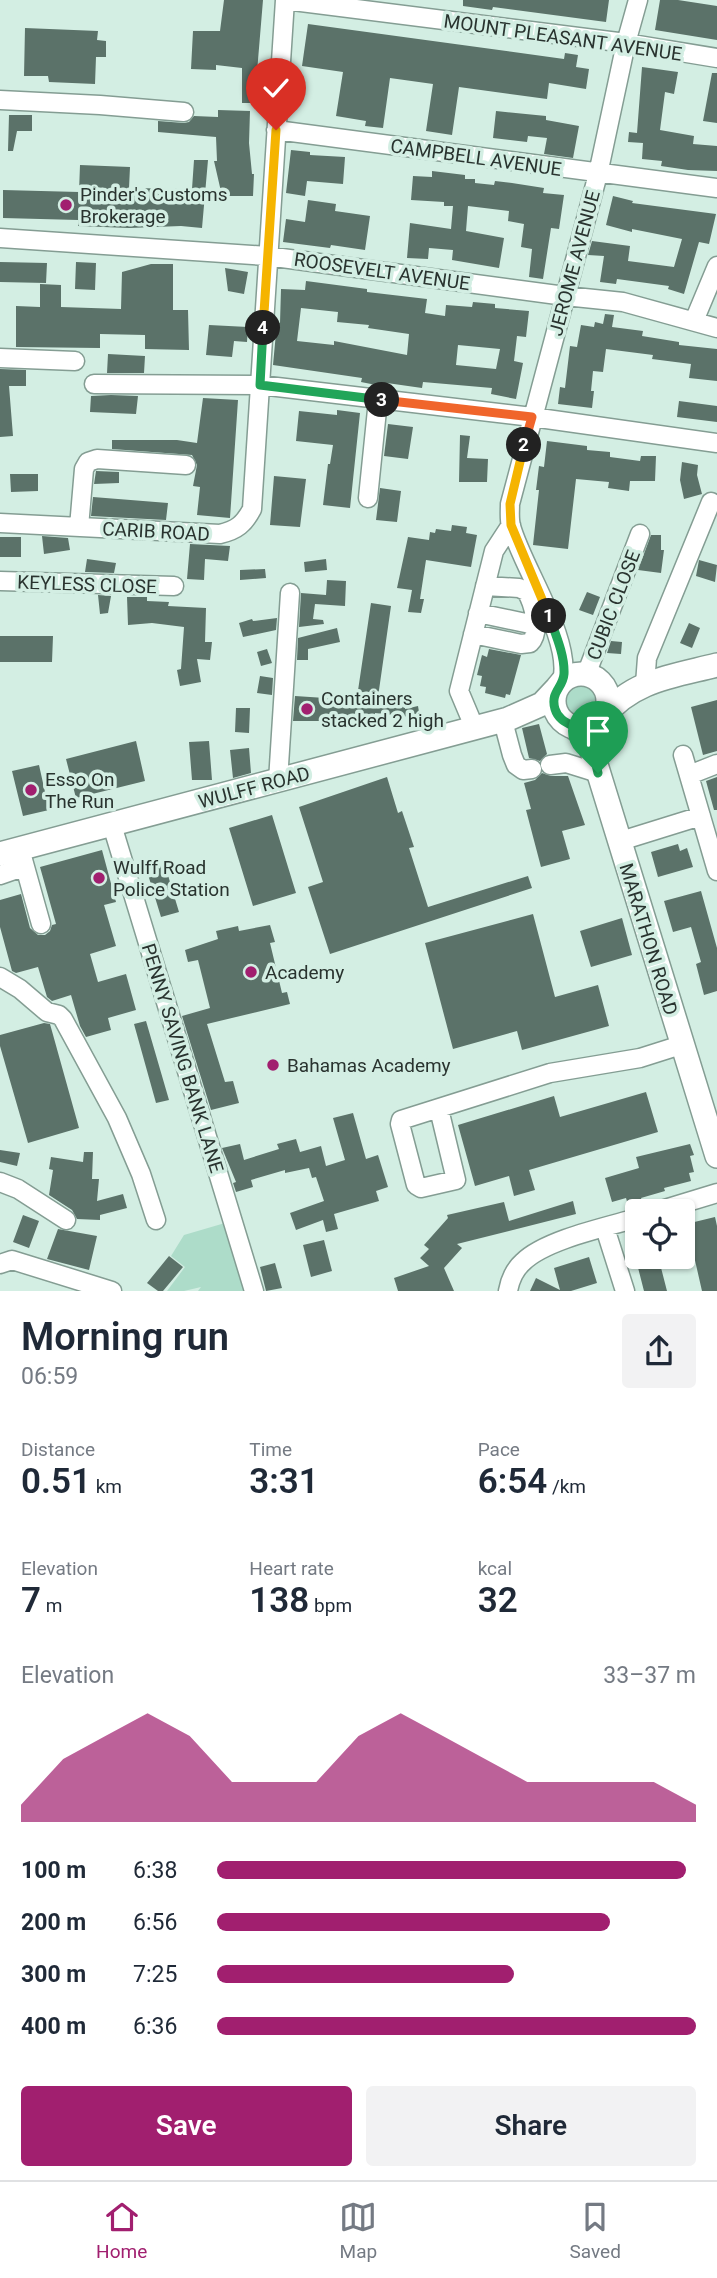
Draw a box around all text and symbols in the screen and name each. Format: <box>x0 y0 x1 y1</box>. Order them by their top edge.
street label: MOUNT PLEASANT AVENUE <box>442 9 684 66</box>
pin <box>246 58 306 130</box>
icon: check <box>257 69 295 107</box>
street label: CAMPBELL AVENUE <box>389 134 563 181</box>
place label: Pinder's Customs Brokerage <box>80 183 228 228</box>
street label: JEROME AVENUE <box>544 188 605 338</box>
marker: Pinder's Customs Brokerage <box>58 197 74 213</box>
street label: ROOSEVELT AVENUE <box>293 248 472 295</box>
pin: 4 <box>246 310 280 346</box>
text: 4 <box>257 316 268 339</box>
pin: 3 <box>364 382 400 418</box>
text: 3 <box>376 388 387 411</box>
pin: 2 <box>506 428 542 462</box>
text: 2 <box>518 433 529 456</box>
street label: CARIB ROAD <box>102 517 210 546</box>
street label: CUBIC CLOSE <box>582 547 645 663</box>
street label: KEYLESS CLOSE <box>17 571 157 598</box>
pin: 1 <box>532 598 566 634</box>
text: 1 <box>543 604 554 627</box>
place label: Containers stacked 2 high <box>321 687 444 732</box>
marker: Containers stacked 2 high <box>299 701 315 717</box>
pin <box>568 701 628 773</box>
icon: arrive <box>579 712 617 750</box>
street label: WULFF ROAD <box>196 762 312 813</box>
place label: Esso On The Run <box>45 768 115 813</box>
marker: Esso On The Run <box>23 782 39 798</box>
place label: Wulff Road Police Station <box>113 856 230 901</box>
street label: MARATHON ROAD <box>614 860 683 1018</box>
marker: Wulff Road Police Station <box>91 870 107 886</box>
street label: PENNY SAVING BANK LANE <box>137 941 228 1176</box>
place label: Academy <box>265 961 344 984</box>
marker: Academy <box>243 964 259 980</box>
place label: Bahamas Academy <box>287 1054 451 1077</box>
marker: Bahamas Academy <box>265 1057 281 1073</box>
map controls <box>625 1199 695 1269</box>
button: locate <box>625 1199 695 1269</box>
button: share <box>622 1314 696 1388</box>
text: Morning run <box>21 1315 229 1359</box>
text: 06:59 <box>21 1363 78 1390</box>
text: Distance <box>21 1438 95 1461</box>
text: Time <box>249 1438 292 1461</box>
text: Pace <box>478 1438 520 1461</box>
text: 0.51 <box>21 1461 91 1502</box>
text: 3:31 <box>249 1461 319 1502</box>
text: 6:54 <box>478 1461 547 1502</box>
text: km <box>91 1475 122 1498</box>
text: /km <box>547 1475 586 1498</box>
text: Elevation <box>21 1557 98 1580</box>
text: Heart rate <box>249 1557 334 1580</box>
text: kcal <box>478 1557 512 1580</box>
text: 7 <box>21 1580 41 1621</box>
text: 138 <box>249 1580 309 1621</box>
text: 32 <box>478 1580 518 1621</box>
text: m <box>41 1594 62 1617</box>
text: bpm <box>309 1594 352 1617</box>
text: Elevation <box>21 1662 114 1689</box>
text: 33–37 m <box>603 1662 696 1689</box>
text: 100 m <box>21 1857 86 1884</box>
text: 6:38 <box>133 1857 177 1884</box>
text: 200 m <box>21 1909 86 1936</box>
text: 6:56 <box>133 1909 177 1936</box>
text: 300 m <box>21 1961 86 1988</box>
text: 7:25 <box>133 1961 177 1988</box>
text: 400 m <box>21 2013 86 2040</box>
text: 6:36 <box>133 2013 177 2040</box>
button: Save <box>21 2086 352 2166</box>
button: Share <box>366 2086 696 2166</box>
tab: Home <box>96 2198 147 2263</box>
tab: Map <box>339 2198 377 2263</box>
tab: Saved <box>570 2198 621 2263</box>

